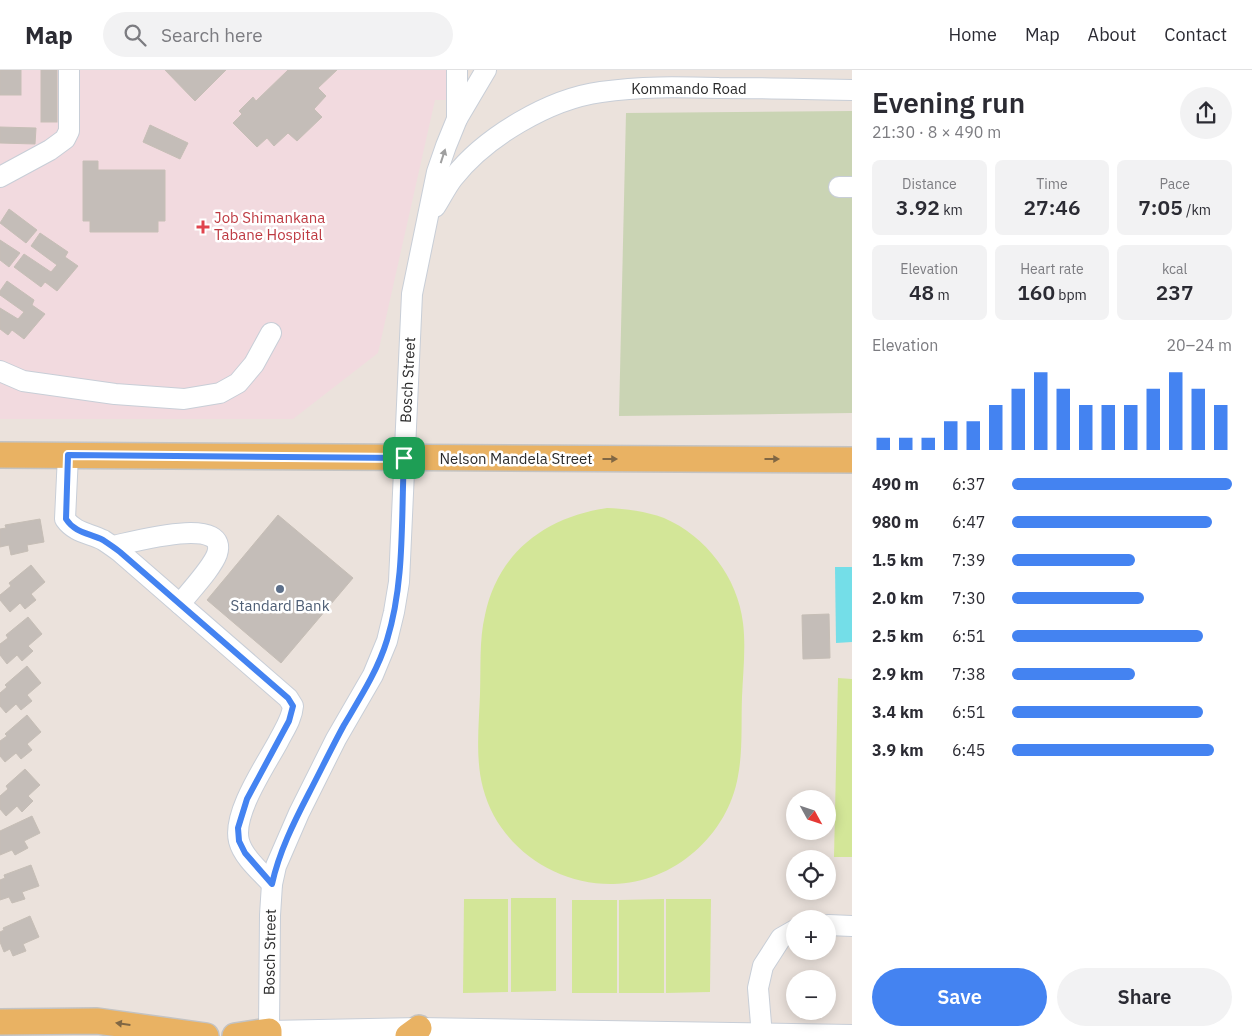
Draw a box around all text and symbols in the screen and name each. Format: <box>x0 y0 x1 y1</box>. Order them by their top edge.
search box <box>103 12 453 57</box>
text: Map <box>25 19 73 51</box>
icon: search <box>121 21 149 49</box>
text: Search here <box>161 23 263 47</box>
text: Home <box>949 23 997 46</box>
text: Map <box>1025 23 1060 46</box>
text: About <box>1088 23 1136 46</box>
text: Contact <box>1164 23 1227 46</box>
street label: Kommando Road <box>631 79 747 98</box>
text: Evening run <box>872 84 1025 121</box>
button: share <box>1180 87 1232 139</box>
text: 21:30 · 8 × 490 m <box>872 122 1001 142</box>
one-way arrow <box>439 148 447 163</box>
text: Distance <box>902 175 957 193</box>
text: Time <box>1036 175 1068 193</box>
text: Pace <box>1159 175 1190 193</box>
text: 3.92 <box>896 193 940 221</box>
text: 27:46 <box>1023 193 1081 221</box>
text: 7:05 <box>1138 193 1183 221</box>
text: km <box>940 201 963 219</box>
text: /km <box>1183 201 1211 219</box>
place label: Job Shimankana Tabane Hospital <box>214 208 325 244</box>
marker: Job Shimankana Tabane Hospital <box>196 220 210 234</box>
text: Elevation <box>900 260 958 278</box>
text: Heart rate <box>1020 260 1084 278</box>
text: kcal <box>1162 260 1187 278</box>
text: 48 <box>909 278 934 306</box>
text: 160 <box>1017 278 1055 306</box>
text: 237 <box>1156 278 1194 306</box>
text: m <box>934 286 950 304</box>
text: bpm <box>1055 286 1087 304</box>
text: Elevation <box>872 335 938 355</box>
text: 20–24 m <box>1166 335 1232 355</box>
street label: Bosch Street <box>396 336 419 424</box>
pin <box>383 437 425 479</box>
icon: arrive <box>390 444 418 472</box>
street label: Nelson Mandela Street <box>439 449 593 468</box>
one-way arrow <box>602 455 618 463</box>
one-way arrow <box>765 455 781 463</box>
text: 490 m <box>872 474 919 494</box>
text: 6:37 <box>952 474 985 494</box>
text: 980 m <box>872 512 919 532</box>
text: 6:47 <box>952 512 985 532</box>
text: 1.5 km <box>872 550 923 570</box>
text: 7:39 <box>952 550 985 570</box>
marker: Standard Bank <box>274 583 286 595</box>
text: 2.0 km <box>872 588 923 608</box>
text: 7:30 <box>952 588 985 608</box>
place label: Standard Bank <box>230 596 330 615</box>
text: 2.5 km <box>872 626 923 646</box>
text: 6:51 <box>952 626 985 646</box>
text: 2.9 km <box>872 664 923 684</box>
text: 7:38 <box>952 664 985 684</box>
text: 3.4 km <box>872 702 923 722</box>
text: 6:51 <box>952 702 985 722</box>
text: 3.9 km <box>872 740 923 760</box>
text: 6:45 <box>952 740 985 760</box>
north arrow <box>786 790 836 840</box>
map controls <box>786 790 836 1020</box>
button: locate <box>786 850 836 900</box>
street label: Bosch Street <box>259 909 280 995</box>
button: + <box>786 910 836 960</box>
button: Save <box>872 968 1047 1026</box>
button: Share <box>1057 968 1232 1026</box>
button: − <box>786 970 836 1020</box>
one-way arrow <box>115 1020 131 1028</box>

